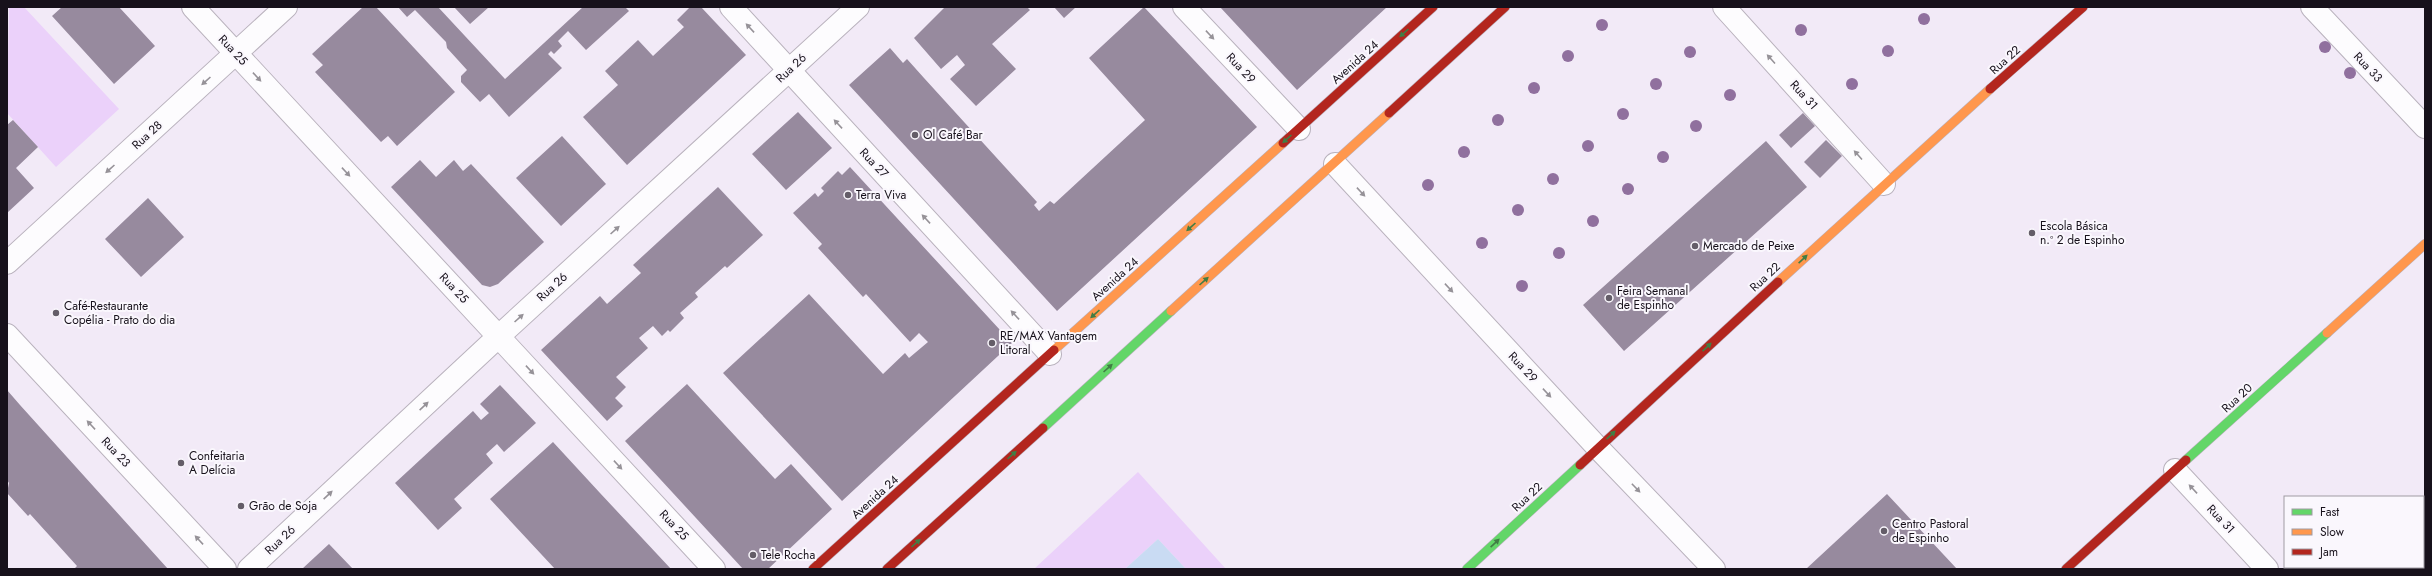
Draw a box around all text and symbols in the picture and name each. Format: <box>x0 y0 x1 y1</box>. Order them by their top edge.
one-way arrow <box>746 23 755 33</box>
one-way arrow <box>1399 29 1409 38</box>
one-way arrow <box>1206 30 1215 40</box>
street label: Rua 25 <box>214 31 252 69</box>
street label: Avenida 24 <box>1327 36 1383 88</box>
street label: Rua 22 <box>1986 41 2025 79</box>
street label: Rua 33 <box>2349 48 2387 86</box>
street label: Rua 26 <box>772 49 810 87</box>
street label: Rua 29 <box>1222 49 1260 87</box>
one-way arrow <box>1767 54 1776 63</box>
one-way arrow <box>253 71 262 82</box>
one-way arrow <box>201 76 211 86</box>
street label: Rua 31 <box>1786 76 1822 114</box>
street label: Rua 28 <box>128 116 166 154</box>
one-way arrow <box>834 119 843 129</box>
place label: Ol Café Bar <box>923 126 984 144</box>
marker: Ol Café Bar <box>910 130 920 140</box>
one-way arrow <box>1282 135 1292 144</box>
street label: Rua 27 <box>855 144 893 183</box>
one-way arrow <box>1854 150 1863 160</box>
one-way arrow <box>105 164 115 173</box>
one-way arrow <box>341 167 351 177</box>
place label: Terra Viva <box>856 186 906 204</box>
one-way arrow <box>1356 187 1366 197</box>
marker: Terra Viva <box>843 190 853 200</box>
one-way arrow <box>922 214 931 224</box>
place label: Escola Básica n.º 2 de Espinho <box>2040 217 2125 249</box>
one-way arrow <box>1186 222 1196 231</box>
one-way arrow <box>610 225 620 235</box>
marker: Escola Básica n.º 2 de Espinho <box>2027 228 2037 238</box>
place label: Mercado de Peixe <box>1703 237 1795 255</box>
marker: Mercado de Peixe <box>1690 241 1700 251</box>
street label: Avenida 24 <box>1087 253 1143 305</box>
one-way arrow <box>1798 255 1807 264</box>
street label: Rua 22 <box>1746 258 1784 296</box>
street label: Rua 26 <box>533 268 572 306</box>
street label: Rua 25 <box>435 269 473 307</box>
one-way arrow <box>1199 276 1210 285</box>
one-way arrow <box>1445 282 1454 293</box>
place label: Feira Semanal de Espinho <box>1617 282 1688 314</box>
marker: Feira Semanal de Espinho <box>1604 293 1614 303</box>
place label: Café-Restaurante Copélia - Prato do dia <box>64 297 175 329</box>
marker: Café-Restaurante Copélia - Prato do dia <box>51 308 61 318</box>
one-way arrow <box>1090 309 1099 318</box>
one-way arrow <box>1010 310 1019 320</box>
one-way arrow <box>514 313 524 322</box>
place label: RE/MAX Vantagem Litoral <box>1000 327 1097 359</box>
marker: RE/MAX Vantagem Litoral <box>987 338 997 348</box>
one-way arrow <box>1702 342 1712 352</box>
street label: Rua 29 <box>1504 348 1542 386</box>
one-way arrow <box>1103 363 1113 372</box>
one-way arrow <box>525 365 534 374</box>
street label: Rua 20 <box>2217 379 2257 417</box>
one-way arrow <box>1542 388 1552 398</box>
one-way arrow <box>419 402 428 411</box>
one-way arrow <box>86 420 96 430</box>
one-way arrow <box>1606 430 1616 440</box>
street label: Rua 23 <box>97 433 135 472</box>
place label: Confeitaria A Delícia <box>189 447 245 479</box>
one-way arrow <box>1007 451 1016 460</box>
marker: Confeitaria A Delícia <box>176 458 186 468</box>
one-way arrow <box>613 460 623 470</box>
street label: Avenida 24 <box>847 471 903 523</box>
street label: Rua 22 <box>1508 478 1546 516</box>
one-way arrow <box>1631 483 1641 493</box>
one-way arrow <box>2188 484 2198 494</box>
one-way arrow <box>323 490 334 499</box>
legend <box>2284 496 2424 568</box>
place label: Grão de Soja <box>249 497 317 515</box>
street label: Rua 31 <box>2203 500 2239 538</box>
marker: Grão de Soja <box>236 501 246 511</box>
text: Fast <box>2320 503 2339 521</box>
street label: Rua 25 <box>655 506 693 544</box>
place label: Centro Pastoral de Espinho <box>1892 515 1969 547</box>
street label: Rua 26 <box>261 521 299 559</box>
text: Slow <box>2320 523 2345 541</box>
marker: Centro Pastoral de Espinho <box>1879 526 1889 536</box>
one-way arrow <box>194 535 203 546</box>
one-way arrow <box>910 538 921 547</box>
one-way arrow <box>1490 538 1501 547</box>
text: Jam <box>2318 543 2338 561</box>
place label: Tele Rocha <box>761 546 815 564</box>
marker: Tele Rocha <box>748 550 758 560</box>

